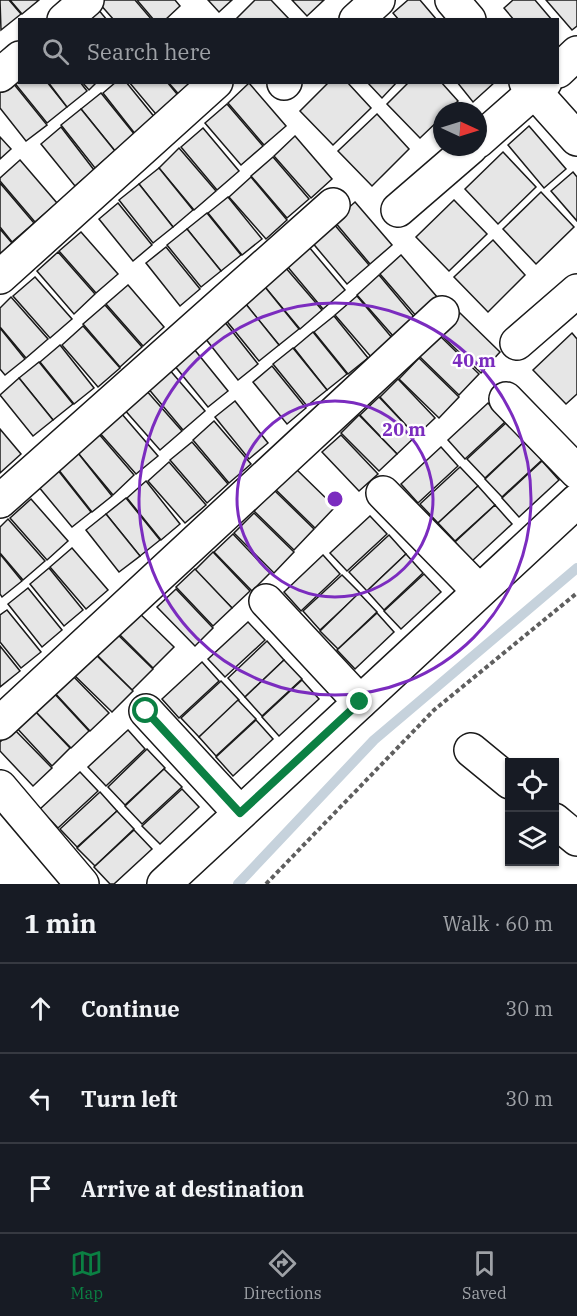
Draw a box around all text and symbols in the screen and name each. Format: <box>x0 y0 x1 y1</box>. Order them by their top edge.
search box <box>18 18 559 84</box>
icon: search <box>39 35 72 68</box>
text: Search here <box>87 37 211 66</box>
north arrow <box>433 102 487 156</box>
text: 40 m <box>452 349 496 372</box>
text: 20 m <box>382 418 426 441</box>
centre of rings <box>325 489 345 509</box>
route end <box>346 688 372 714</box>
route start <box>132 697 158 723</box>
map controls <box>505 758 559 866</box>
button: locate <box>505 758 559 812</box>
button: layers <box>505 812 559 866</box>
text: 1 min <box>24 906 97 940</box>
text: Walk · 60 m <box>443 910 553 937</box>
icon: ahead <box>24 992 57 1025</box>
text: Continue <box>81 994 180 1023</box>
text: 30 m <box>505 995 553 1022</box>
icon: left <box>24 1082 57 1115</box>
text: Turn left <box>81 1084 177 1113</box>
text: 30 m <box>505 1085 553 1112</box>
icon: arrive <box>24 1172 57 1205</box>
text: Arrive at destination <box>81 1174 304 1203</box>
tab: Map <box>70 1247 103 1303</box>
tab: Directions <box>244 1247 322 1303</box>
tab: Saved <box>462 1247 507 1303</box>

